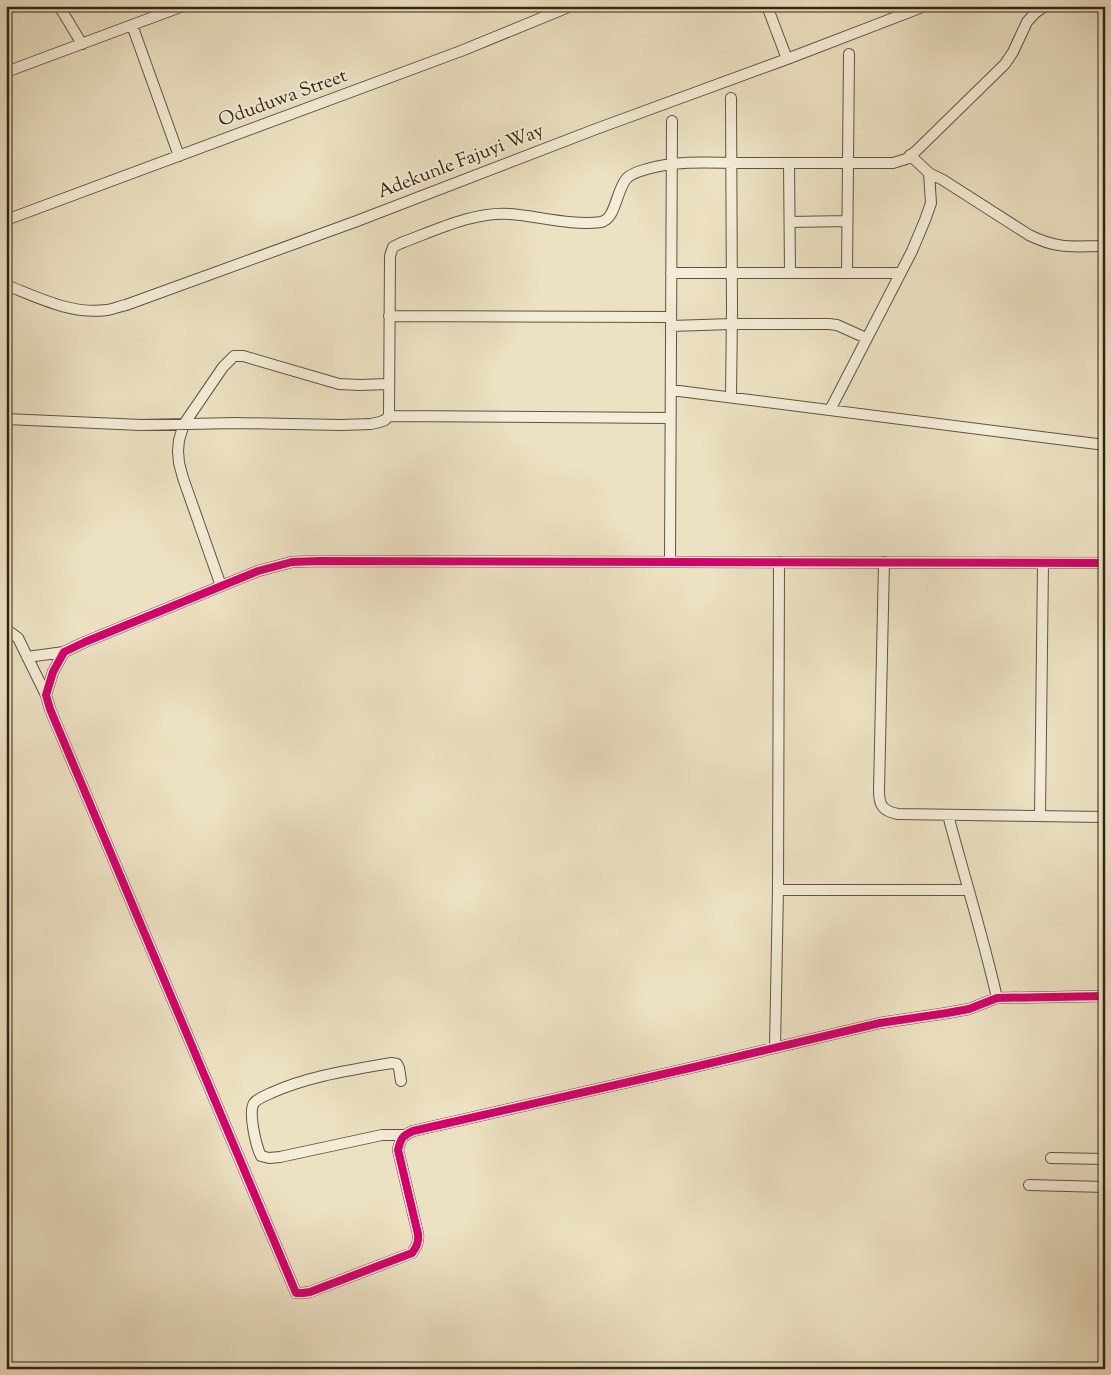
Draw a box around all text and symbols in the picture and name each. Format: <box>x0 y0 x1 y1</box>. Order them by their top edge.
street label: Oduduwa Street <box>215 63 352 135</box>
street label: Adekunle Fajuyi Way <box>374 118 548 206</box>

